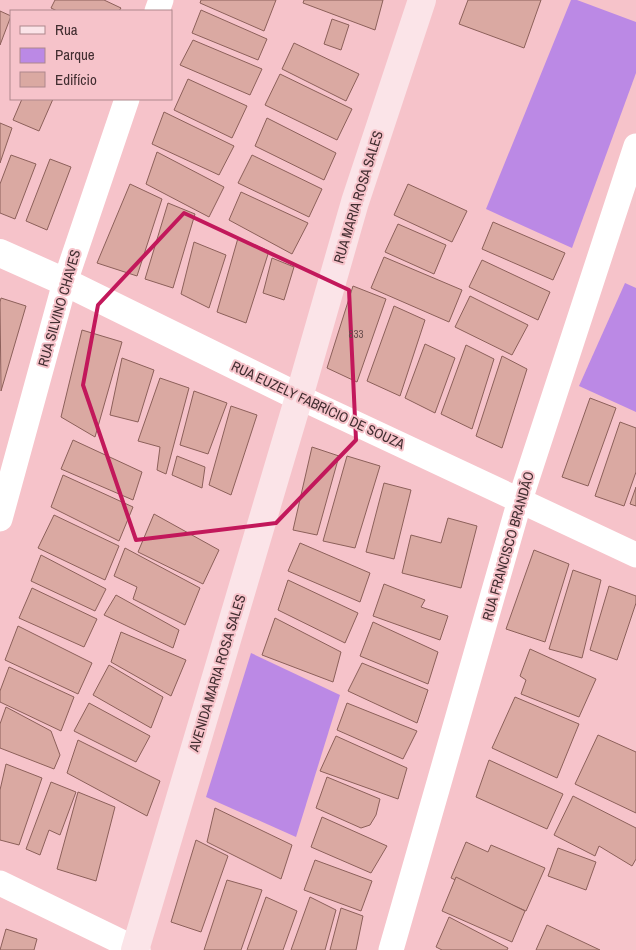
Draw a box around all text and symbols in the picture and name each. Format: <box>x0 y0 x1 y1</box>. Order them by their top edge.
legend <box>10 10 172 100</box>
text: Rua <box>55 19 78 40</box>
text: Parque <box>55 44 95 65</box>
text: Edifício <box>55 69 97 90</box>
street label: RUA MARIA ROSA SALES <box>329 128 387 266</box>
street label: RUA SILVINO CHAVES <box>34 247 84 369</box>
house number: 833 <box>348 327 364 341</box>
street label: RUA EUZELY FABRÍCIO DE SOUZA <box>229 357 408 453</box>
street label: RUA FRANCISCO BRANDÃO <box>478 469 538 623</box>
street label: AVENIDA MARIA ROSA SALES <box>184 592 250 755</box>

